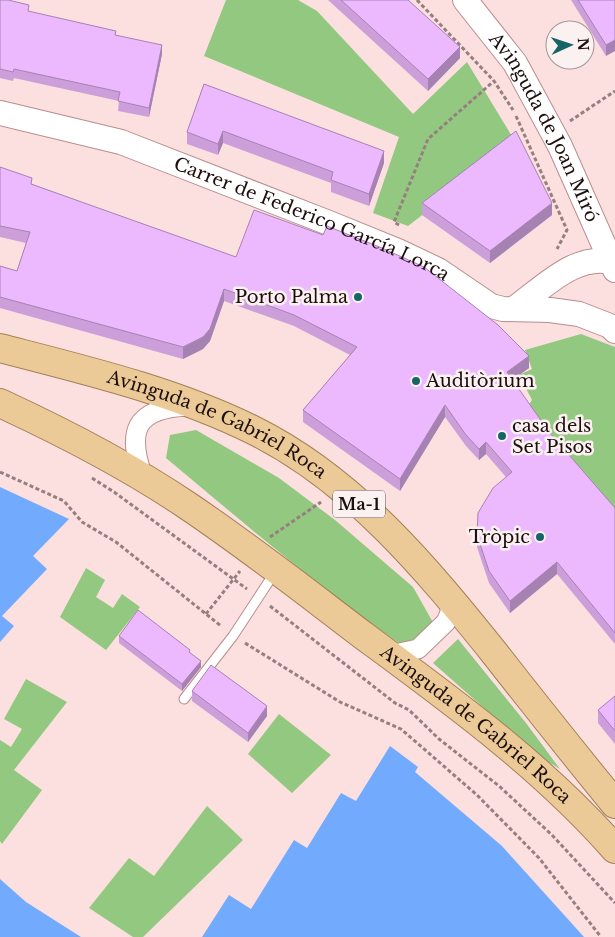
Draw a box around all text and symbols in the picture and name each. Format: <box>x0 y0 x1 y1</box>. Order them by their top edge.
north arrow <box>545 20 595 70</box>
street label: Avinguda de Joan Miró <box>484 28 603 226</box>
text: N <box>574 37 592 51</box>
street label: Carrer de Federico García Lorca <box>171 153 454 286</box>
place label: Porto Palma <box>235 286 348 308</box>
marker: Porto Palma <box>352 291 364 303</box>
street label: Avinguda de Gabriel Roca <box>104 366 331 483</box>
place label: Auditòrium <box>425 370 535 392</box>
marker: Auditòrium <box>410 375 422 387</box>
place label: casa dels Set Pisos <box>512 415 593 458</box>
marker: casa dels Set Pisos <box>496 430 508 442</box>
road number: Ma-1 <box>333 490 385 518</box>
place label: Tròpic <box>469 526 530 548</box>
marker: Tròpic <box>534 531 546 543</box>
street label: Avinguda de Gabriel Roca <box>375 640 576 808</box>

